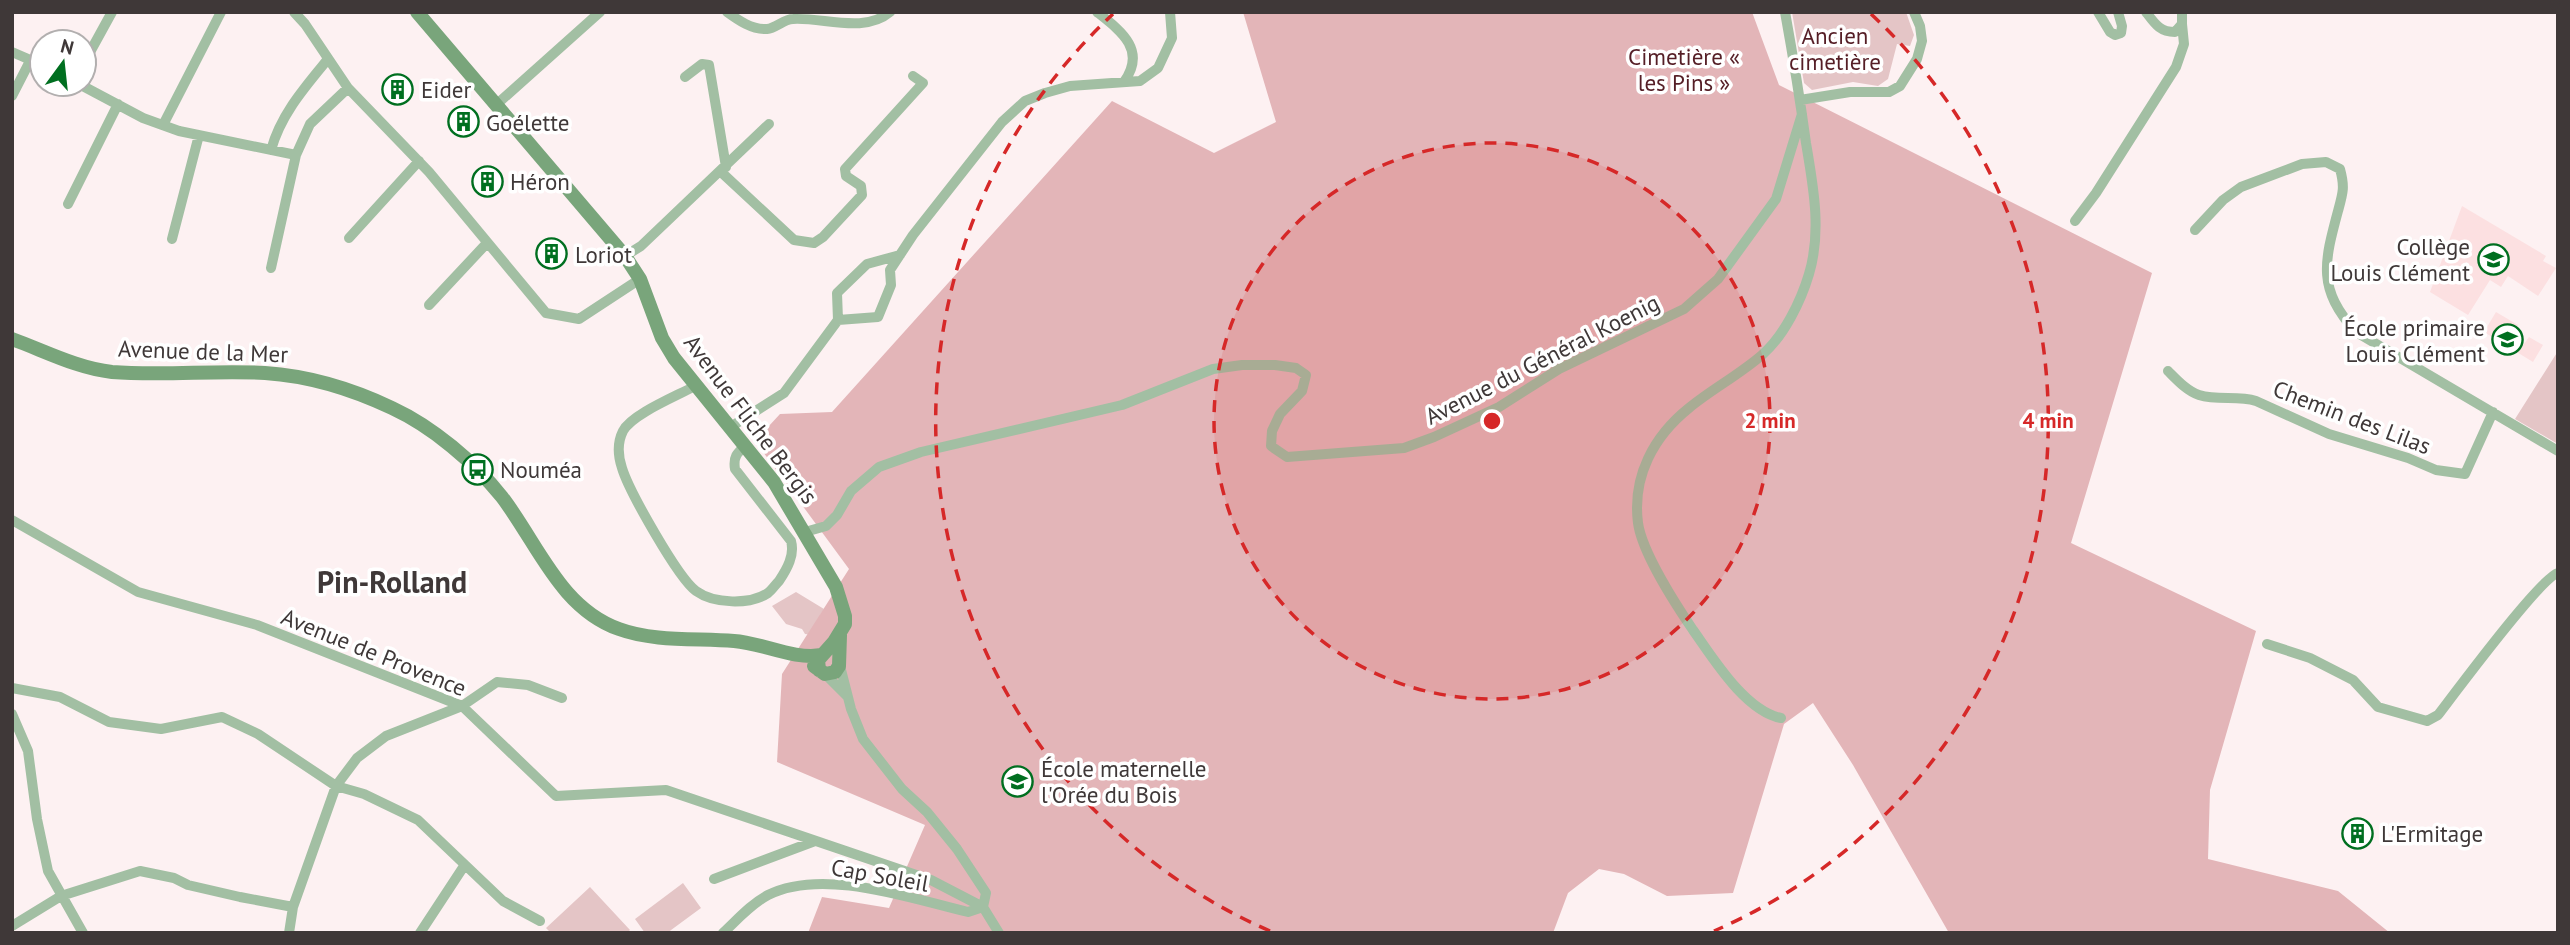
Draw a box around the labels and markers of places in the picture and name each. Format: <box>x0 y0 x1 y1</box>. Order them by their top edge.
building icon: Eider <box>381 72 415 106</box>
place label: Eider <box>421 75 472 104</box>
building icon: Goélette <box>446 105 480 139</box>
place label: Goélette <box>486 108 570 137</box>
building icon: Héron <box>470 164 504 198</box>
place label: Héron <box>510 167 570 196</box>
place label: Collège Louis Clément <box>2330 232 2470 287</box>
building icon: Loriot <box>535 237 569 271</box>
place label: Loriot <box>575 240 632 269</box>
school or university icon: Collège Louis Clément <box>2476 242 2510 276</box>
place label: École primaire Louis Clément <box>2344 313 2485 368</box>
school or university icon: École primaire Louis Clément <box>2491 323 2525 357</box>
centre of rings <box>1480 409 1504 433</box>
bus stop icon: Nouméa <box>460 452 494 486</box>
place label: Nouméa <box>500 455 582 484</box>
place label: École maternelle l'Orée du Bois <box>1041 754 1207 809</box>
school or university icon: École maternelle l'Orée du Bois <box>1001 764 1035 798</box>
building icon: L'Ermitage <box>2341 816 2375 850</box>
place label: L'Ermitage <box>2381 819 2483 848</box>

